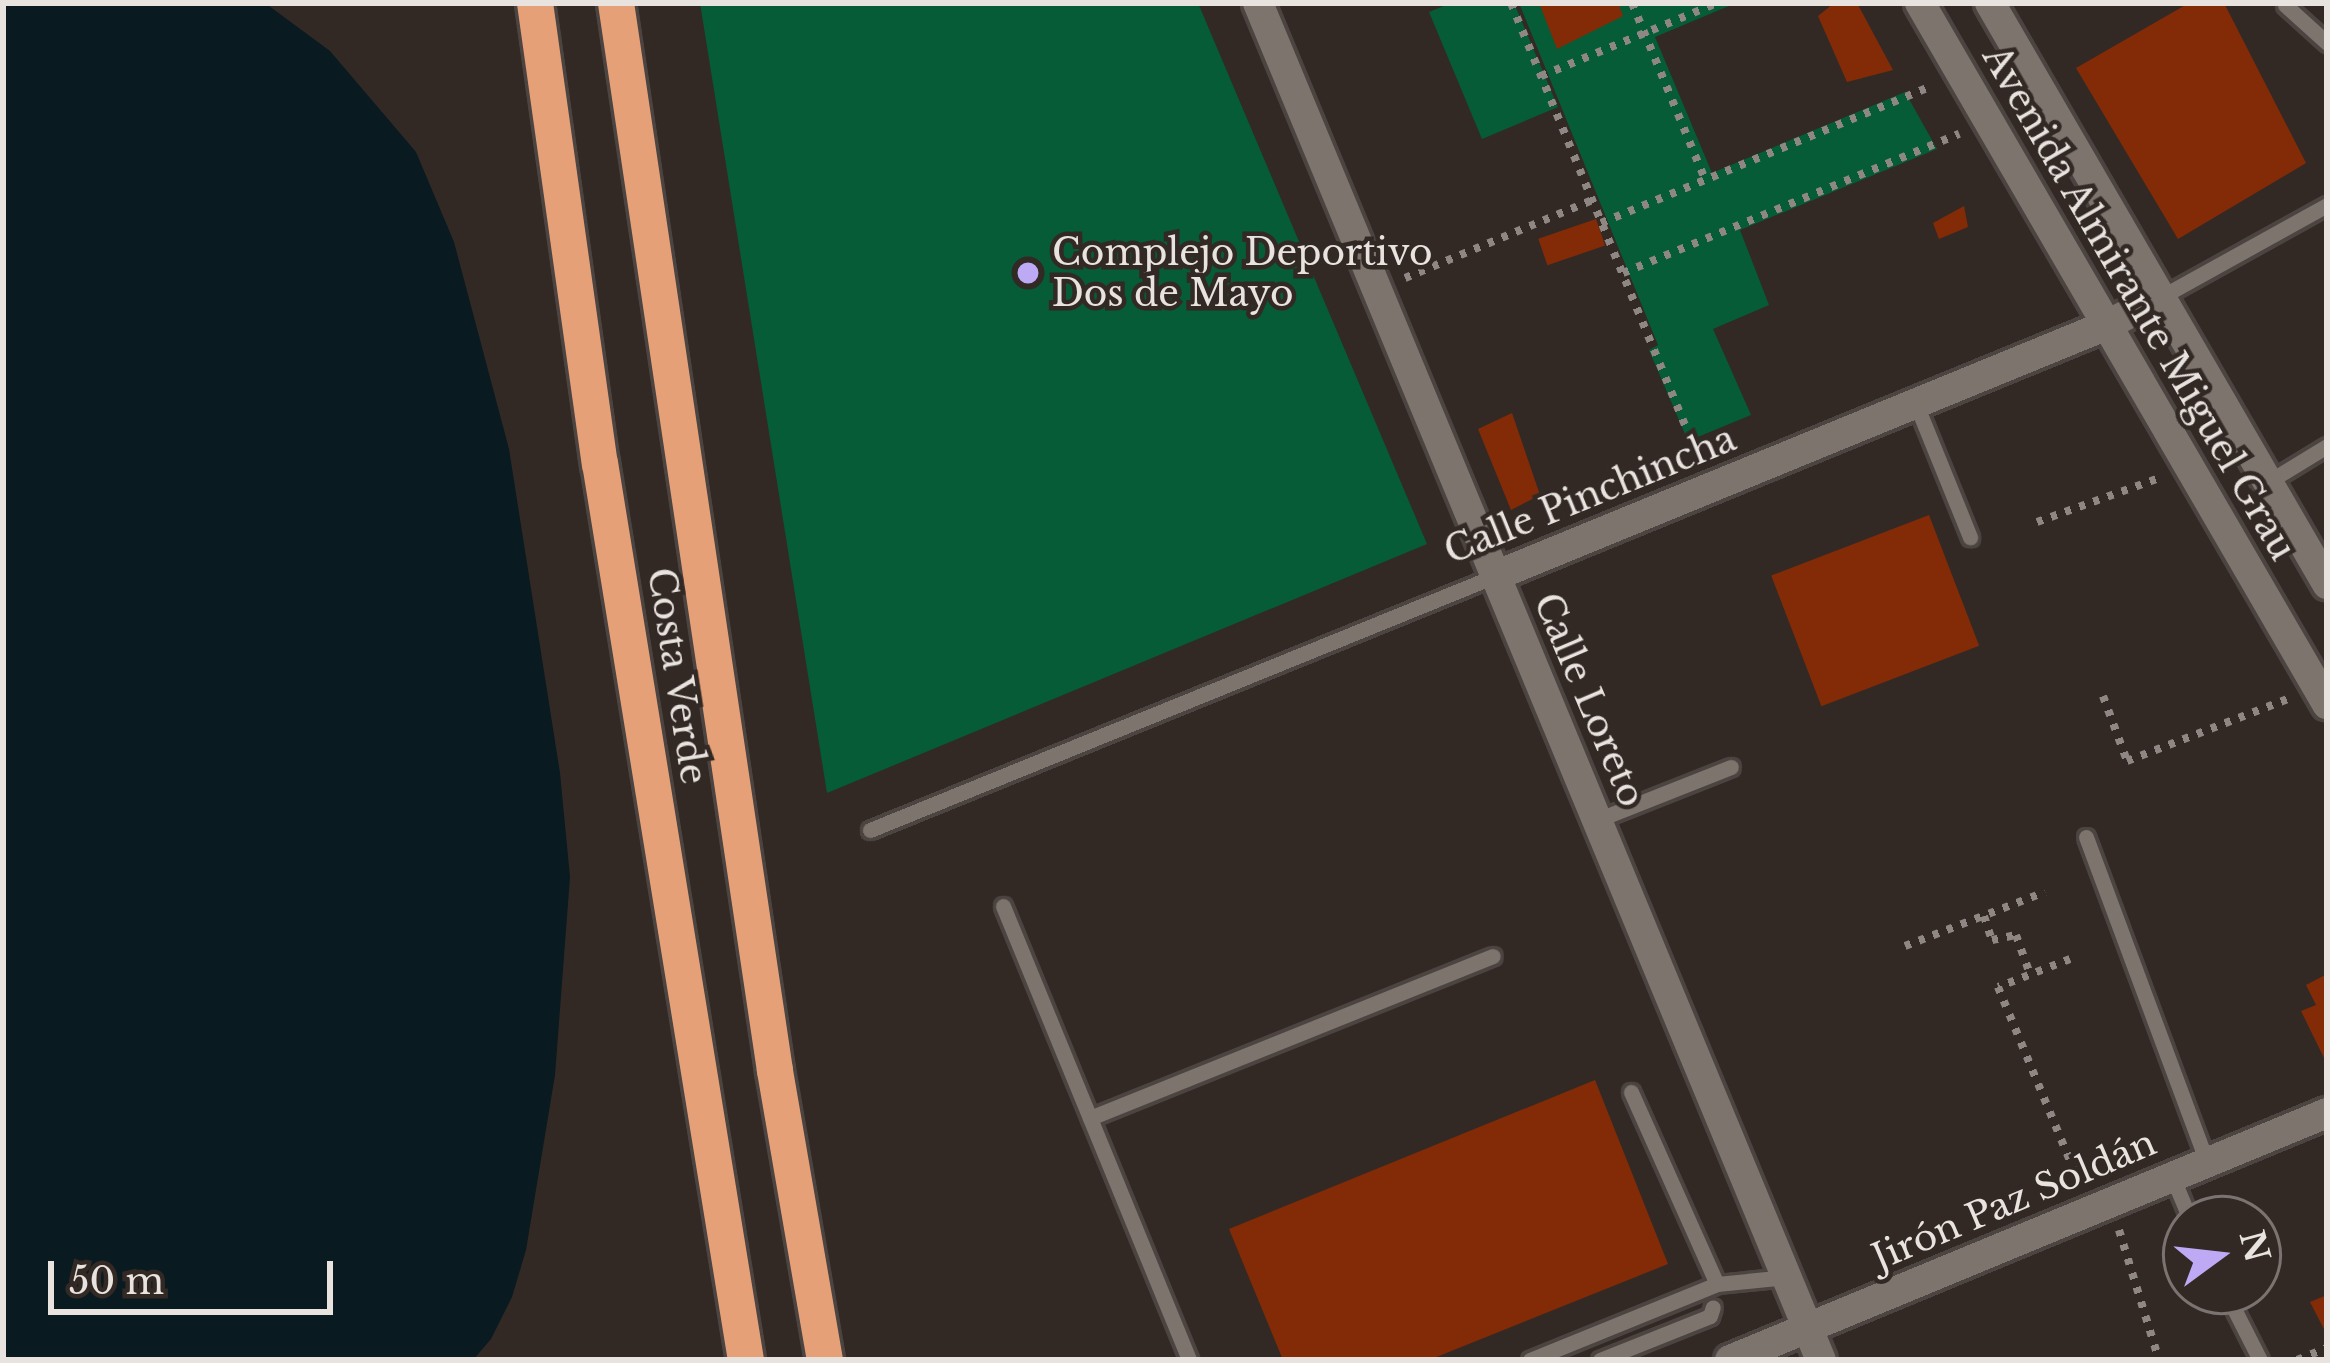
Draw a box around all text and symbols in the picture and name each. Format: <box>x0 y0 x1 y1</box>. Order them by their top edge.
street label: Avenida Almirante Miguel Grau <box>1973 37 2305 569</box>
place label: Complejo Deportivo Dos de Mayo <box>1052 230 1433 315</box>
marker: Complejo Deportivo Dos de Mayo <box>1015 260 1041 286</box>
street label: Calle Pinchincha <box>1438 417 1742 573</box>
street label: Costa Verde <box>638 564 716 788</box>
street label: Calle Loreto <box>1525 587 1653 813</box>
street label: Jirón Paz Soldán <box>1866 1121 2162 1279</box>
north arrow <box>2162 1195 2282 1315</box>
text: N <box>2231 1226 2278 1267</box>
scale bar <box>54 1237 339 1311</box>
text: 50 m <box>69 1259 164 1304</box>

